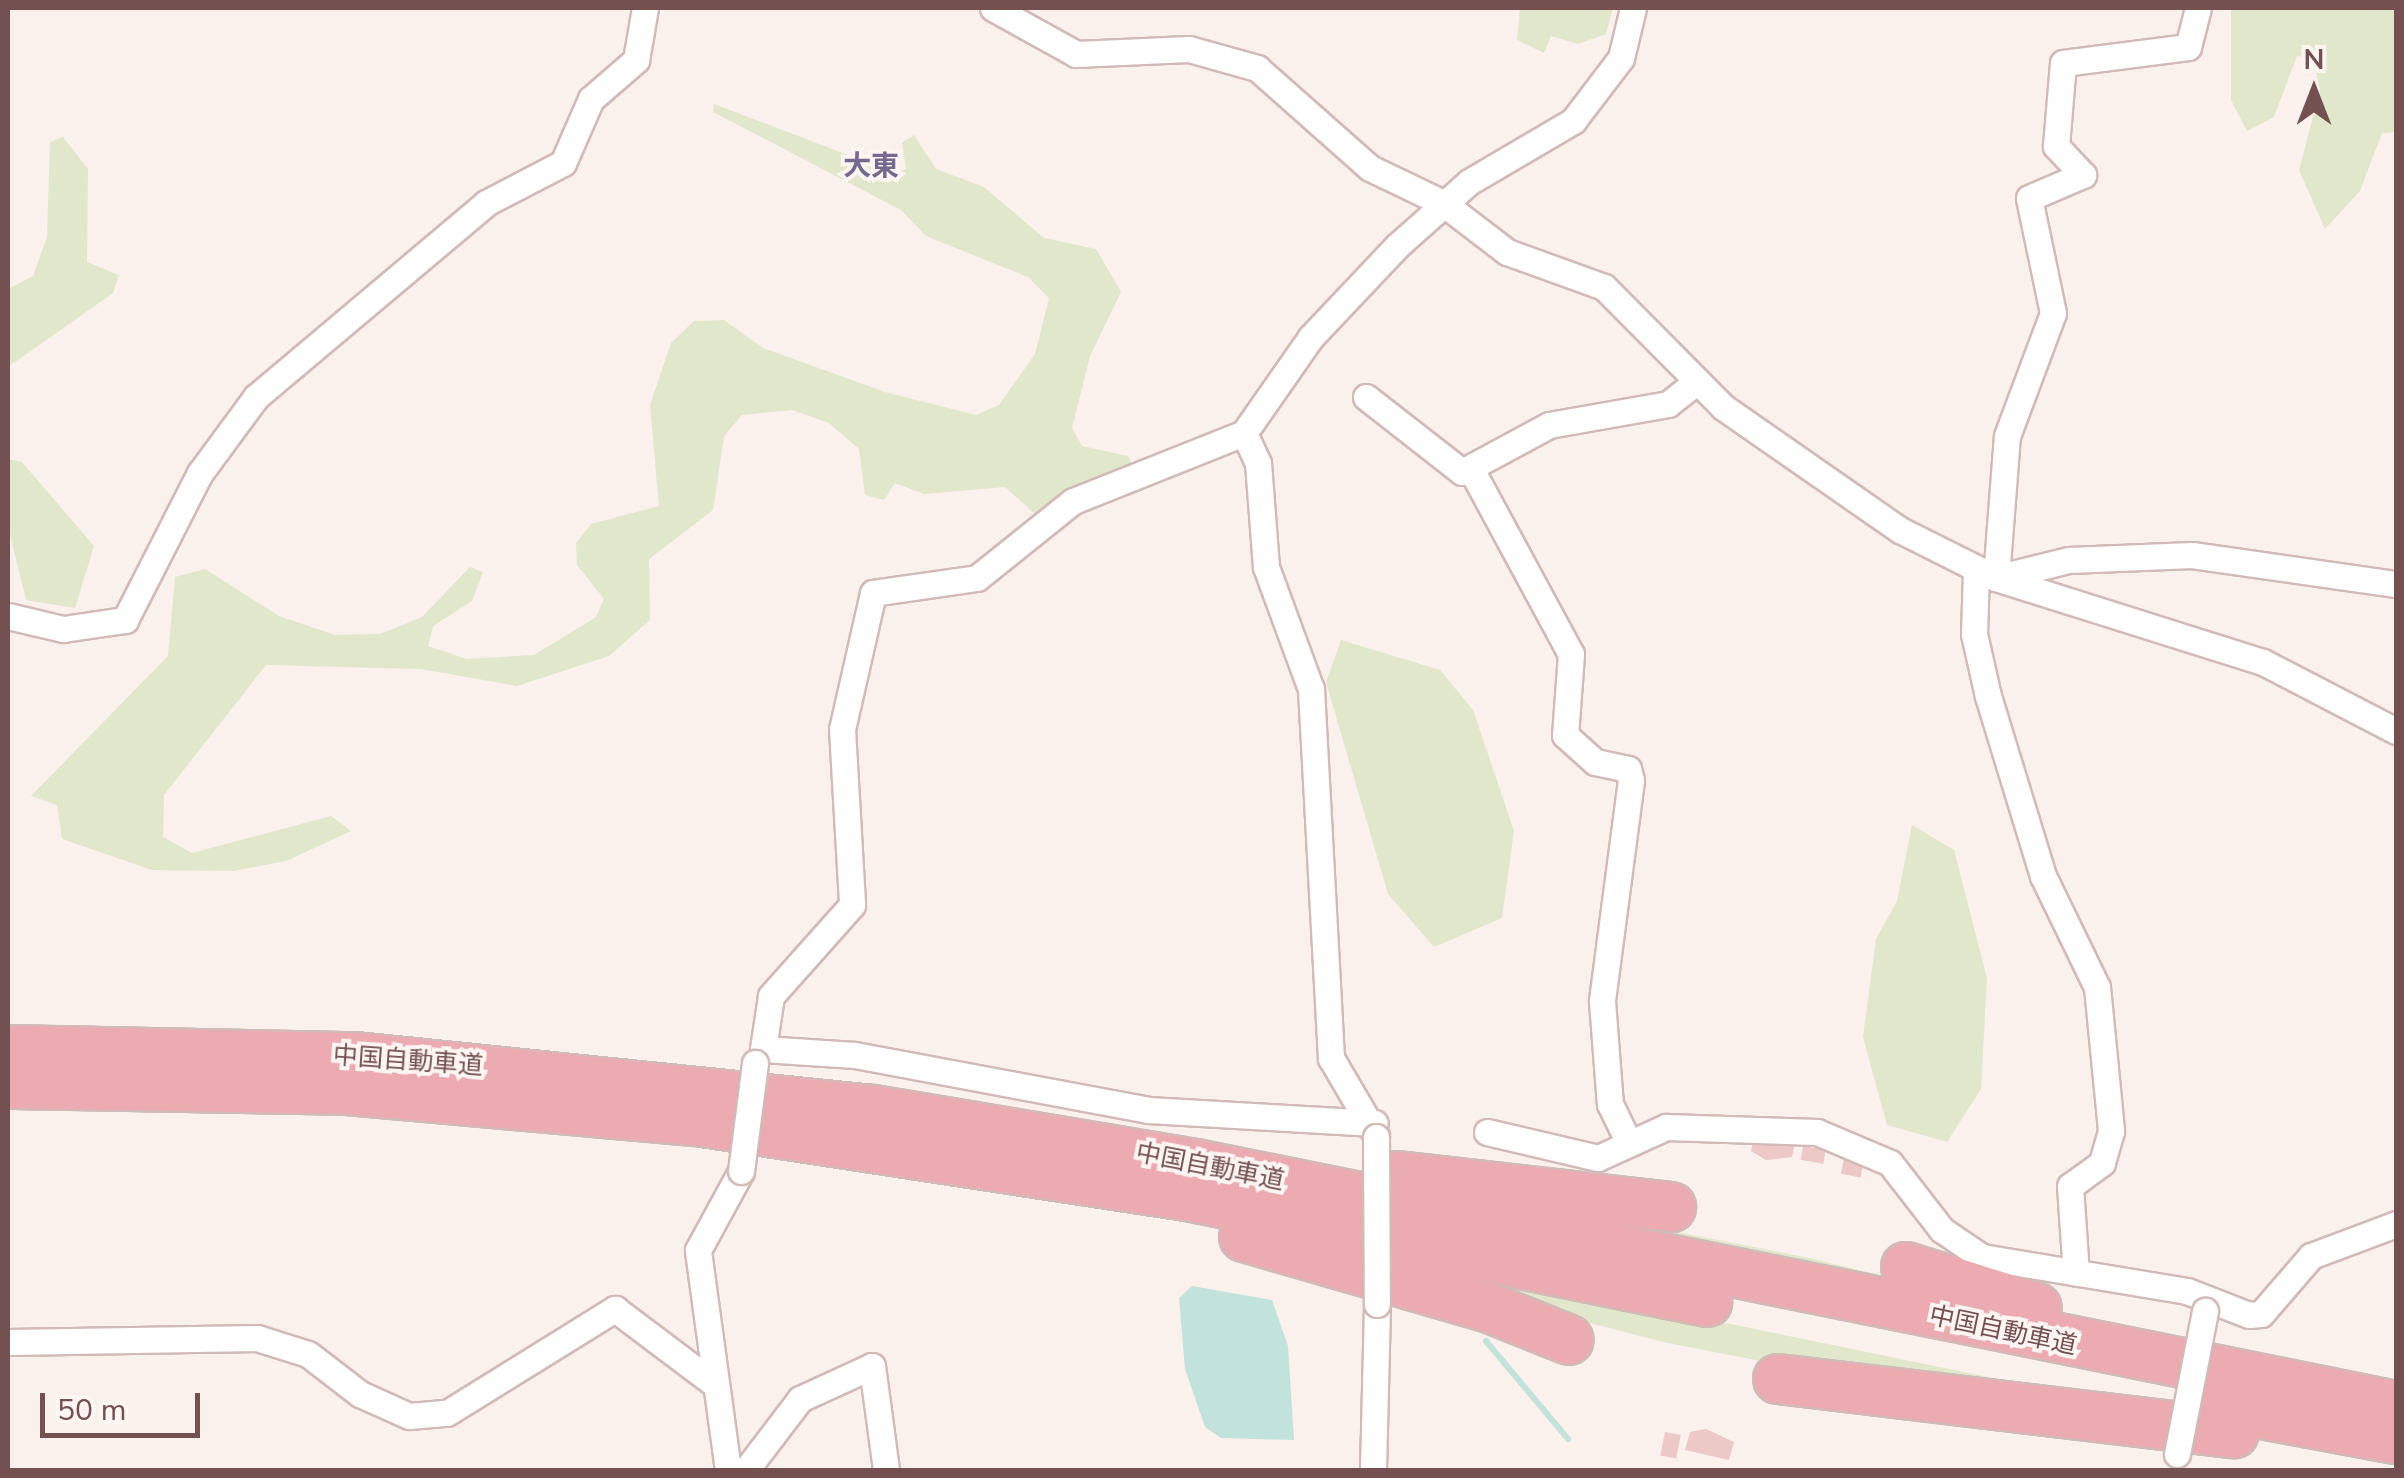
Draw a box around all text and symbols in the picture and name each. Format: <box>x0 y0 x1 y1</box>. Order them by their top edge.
north arrow <box>2264 40 2364 140</box>
text: N <box>2304 41 2324 79</box>
district label: 大東 <box>843 149 899 183</box>
street label: 中国自動車道 <box>332 1041 484 1081</box>
street label: 中国自動車道 <box>1134 1138 1286 1196</box>
street label: 中国自動車道 <box>1927 1301 2079 1361</box>
scale bar <box>45 1373 205 1435</box>
text: 50 m <box>57 1390 126 1431</box>

